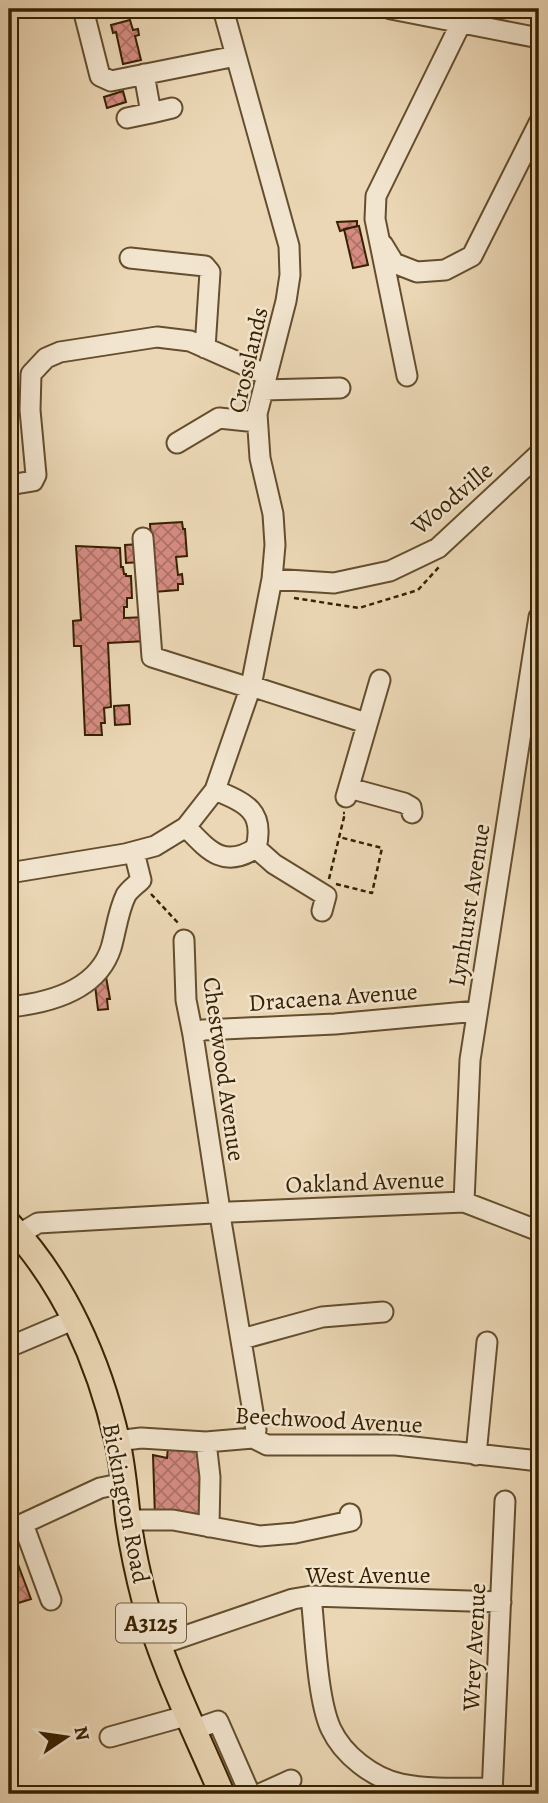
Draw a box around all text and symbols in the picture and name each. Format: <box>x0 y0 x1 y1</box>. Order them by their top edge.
street label: Crosslands <box>220 304 276 416</box>
street label: Woodville <box>404 454 500 542</box>
street label: Lynhurst Avenue <box>440 821 498 989</box>
street label: Chestwood Avenue <box>195 975 253 1163</box>
street label: Dracaena Avenue <box>247 975 419 1019</box>
street label: Oakland Avenue <box>285 1163 445 1201</box>
street label: Beechwood Avenue <box>234 1399 424 1441</box>
street label: Bickington Road <box>95 1420 157 1586</box>
street label: West Avenue <box>304 1559 431 1591</box>
street label: Wrey Avenue <box>455 1582 493 1713</box>
road number: A3125 <box>116 1604 186 1642</box>
north arrow <box>32 1702 102 1772</box>
text: N <box>67 1724 96 1743</box>

